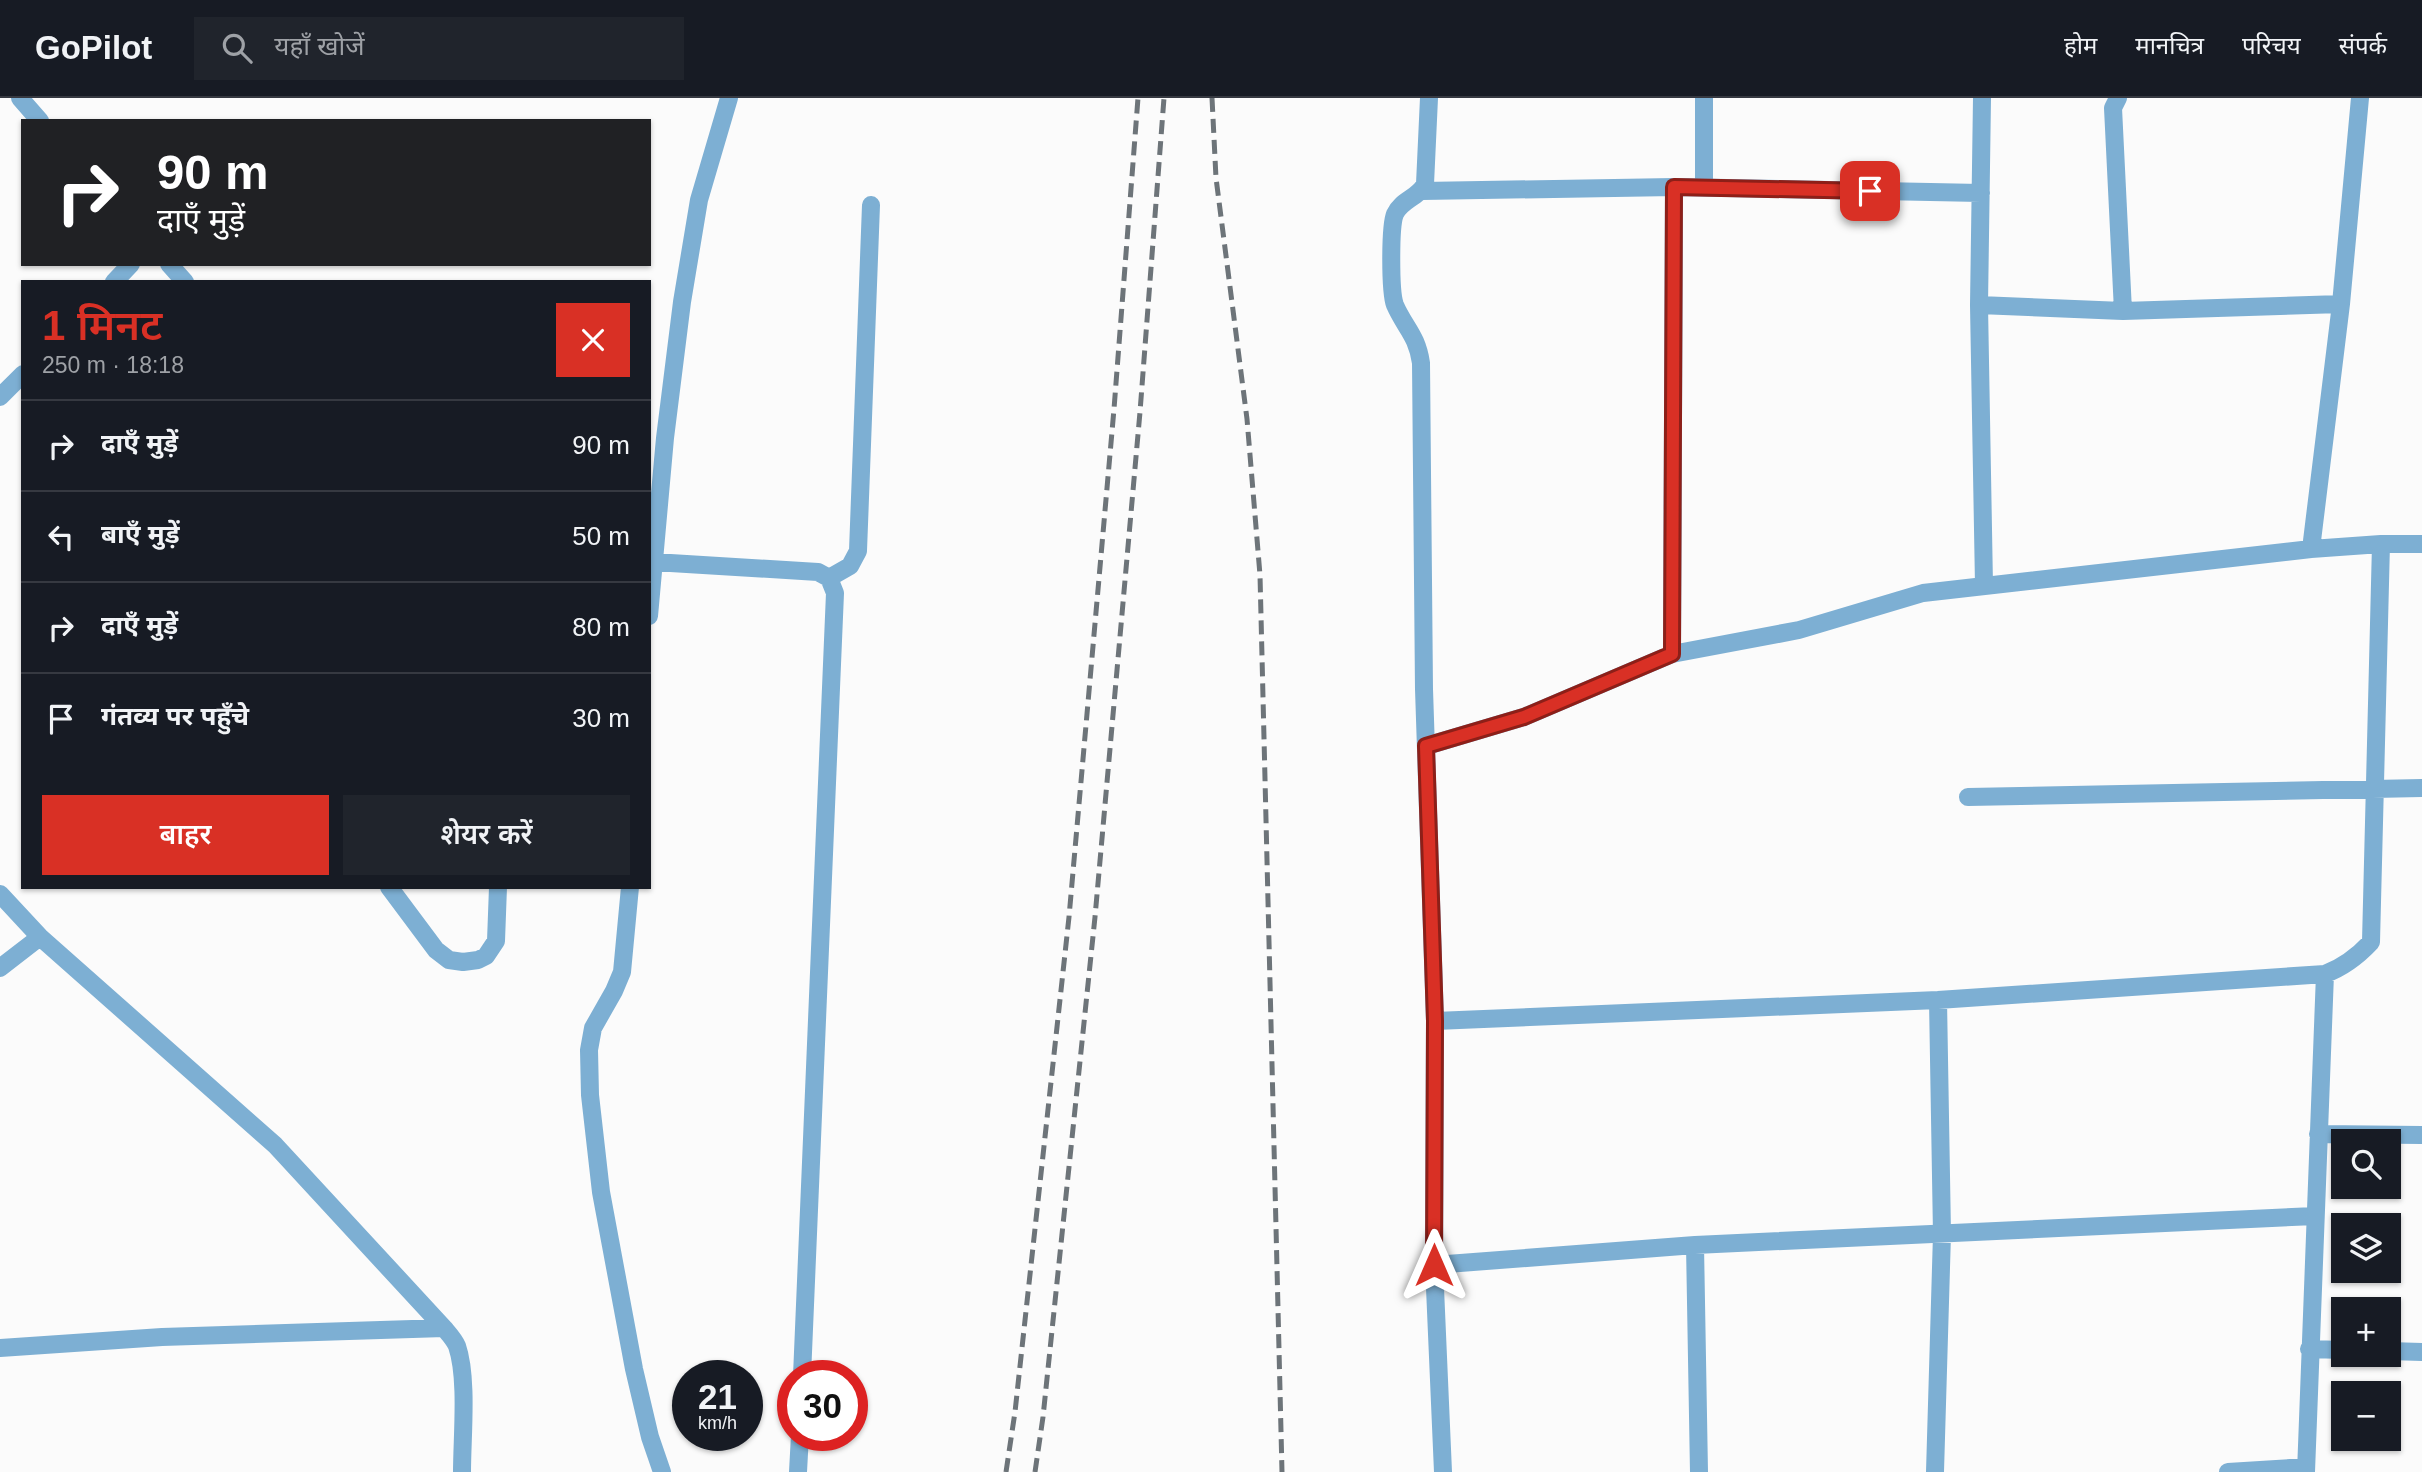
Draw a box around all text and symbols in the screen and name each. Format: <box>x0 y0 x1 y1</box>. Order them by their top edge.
search box <box>194 17 684 80</box>
text: GoPilot <box>35 29 152 66</box>
icon: search <box>218 29 256 67</box>
text: यहाँ खोजें <box>274 31 364 61</box>
text: होम <box>2064 32 2097 59</box>
text: मानचित्र <box>2135 32 2204 59</box>
text: परिचय <box>2242 32 2301 59</box>
text: संपर्क <box>2339 32 2387 59</box>
text: 90 m <box>157 145 269 199</box>
icon: right <box>42 147 133 238</box>
pin <box>1840 161 1900 221</box>
icon: arrive <box>1851 172 1889 210</box>
text: दाएँ मुड़ें <box>157 202 245 238</box>
text: 1 मिनट <box>42 302 162 349</box>
button: close <box>556 303 630 377</box>
text: 250 m · 18:18 <box>42 352 184 378</box>
icon: right <box>42 427 80 465</box>
text: दाएँ मुड़ें <box>101 428 178 458</box>
text: 90 m <box>572 430 630 460</box>
icon: left <box>42 518 80 556</box>
text: बाएँ मुड़ें <box>101 519 180 549</box>
text: 50 m <box>572 521 630 551</box>
icon: right <box>42 609 80 647</box>
text: दाएँ मुड़ें <box>101 610 178 640</box>
text: 80 m <box>572 612 630 642</box>
icon: arrive <box>42 700 80 738</box>
text: गंतव्य पर पहुँचे <box>101 701 249 731</box>
text: 30 m <box>572 703 630 733</box>
button: बाहर <box>42 795 329 875</box>
button: शेयर करें <box>343 795 630 875</box>
map controls <box>2331 1129 2401 1451</box>
button: search <box>2331 1129 2401 1199</box>
button: layers <box>2331 1213 2401 1283</box>
position arrow <box>1397 1228 1471 1302</box>
button: + <box>2331 1297 2401 1367</box>
speed limit sign: 30 <box>777 1360 868 1451</box>
text: 21 <box>698 1377 737 1416</box>
button: − <box>2331 1381 2401 1451</box>
text: km/h <box>698 1413 737 1433</box>

